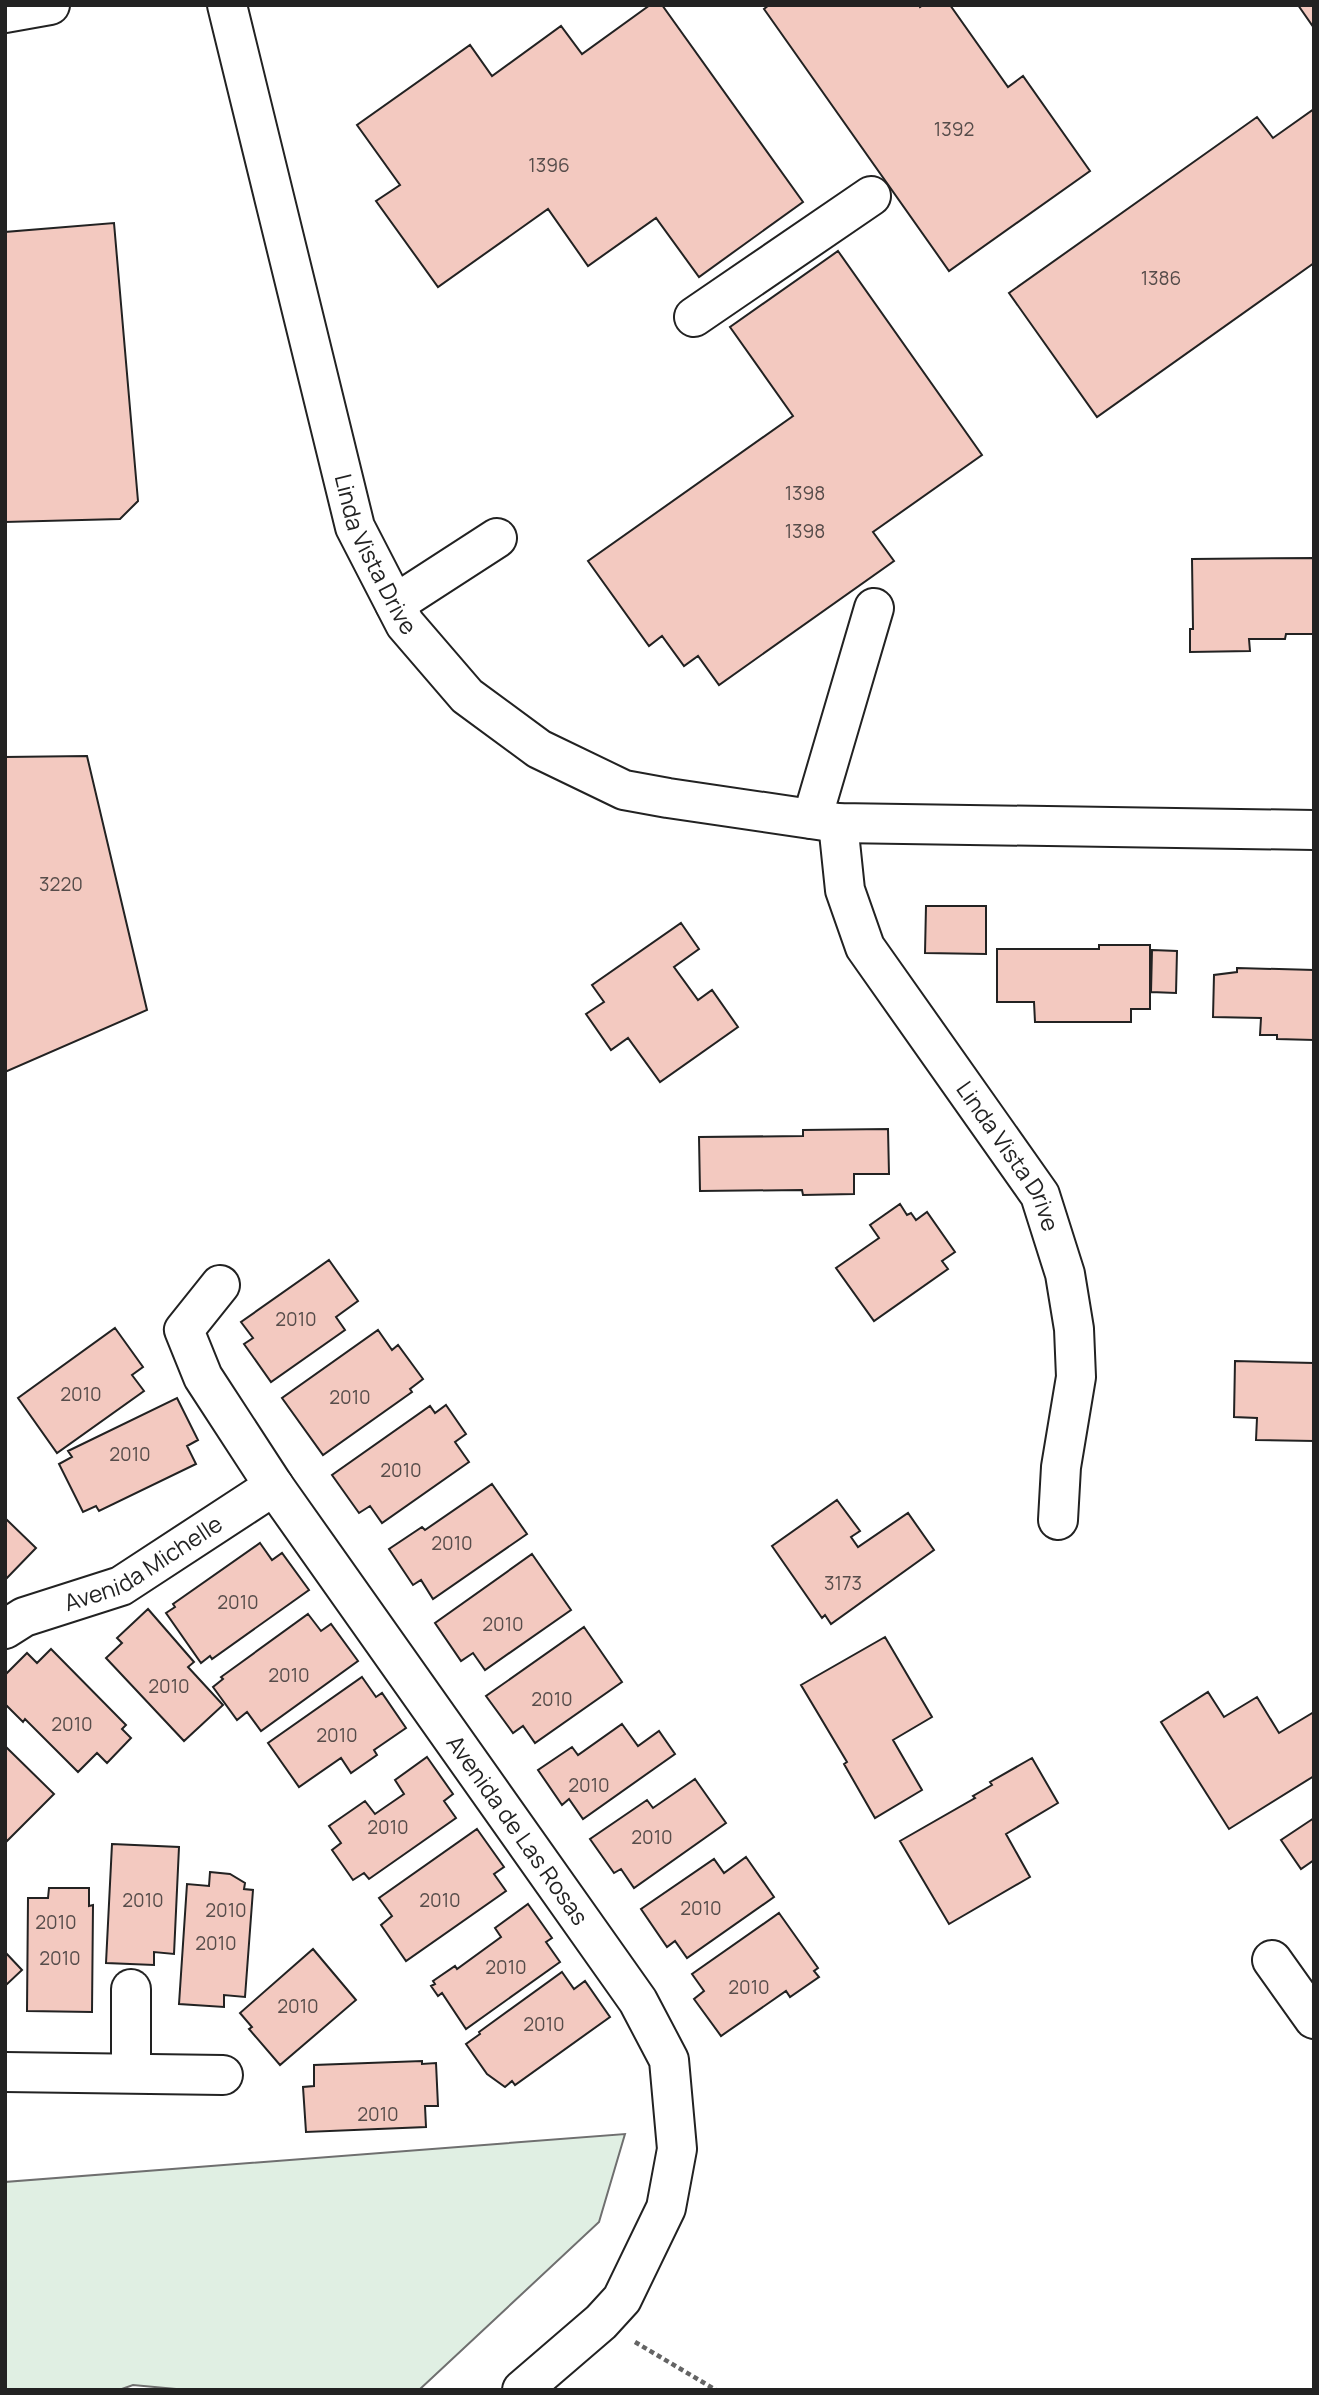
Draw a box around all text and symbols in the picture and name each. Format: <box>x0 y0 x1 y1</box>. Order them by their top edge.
house number: 1392 <box>934 116 974 142</box>
house number: 1396 <box>528 152 570 178</box>
house number: 1386 <box>1141 265 1181 291</box>
street label: Linda Vista Drive <box>328 471 424 641</box>
house number: 1398 <box>785 480 825 506</box>
house number: 1398 <box>785 518 825 544</box>
house number: 3220 <box>39 871 83 897</box>
street label: Linda Vista Drive <box>949 1074 1067 1235</box>
house number: 2010 <box>275 1306 317 1332</box>
house number: 2010 <box>60 1381 102 1407</box>
house number: 2010 <box>329 1384 371 1410</box>
house number: 2010 <box>109 1441 151 1467</box>
house number: 2010 <box>380 1457 422 1483</box>
street label: Avenida Michelle <box>60 1507 228 1618</box>
house number: 2010 <box>431 1530 473 1556</box>
house number: 3173 <box>824 1570 862 1596</box>
house number: 2010 <box>217 1589 259 1615</box>
house number: 2010 <box>482 1611 524 1637</box>
house number: 2010 <box>268 1662 310 1688</box>
house number: 2010 <box>148 1673 190 1699</box>
house number: 2010 <box>531 1686 573 1712</box>
house number: 2010 <box>51 1711 93 1737</box>
house number: 2010 <box>316 1722 358 1748</box>
street label: Avenida de Las Rosas <box>440 1728 596 1931</box>
house number: 2010 <box>568 1772 610 1798</box>
house number: 2010 <box>367 1814 409 1840</box>
house number: 2010 <box>631 1824 673 1850</box>
house number: 2010 <box>122 1887 164 1913</box>
house number: 2010 <box>419 1887 461 1913</box>
house number: 2010 <box>680 1895 722 1921</box>
house number: 2010 <box>205 1897 247 1923</box>
house number: 2010 <box>35 1909 77 1935</box>
house number: 2010 <box>195 1930 237 1956</box>
house number: 2010 <box>39 1945 81 1971</box>
house number: 2010 <box>485 1954 527 1980</box>
house number: 2010 <box>728 1974 770 2000</box>
house number: 2010 <box>277 1993 319 2019</box>
house number: 2010 <box>523 2011 565 2037</box>
house number: 2010 <box>357 2101 399 2127</box>

